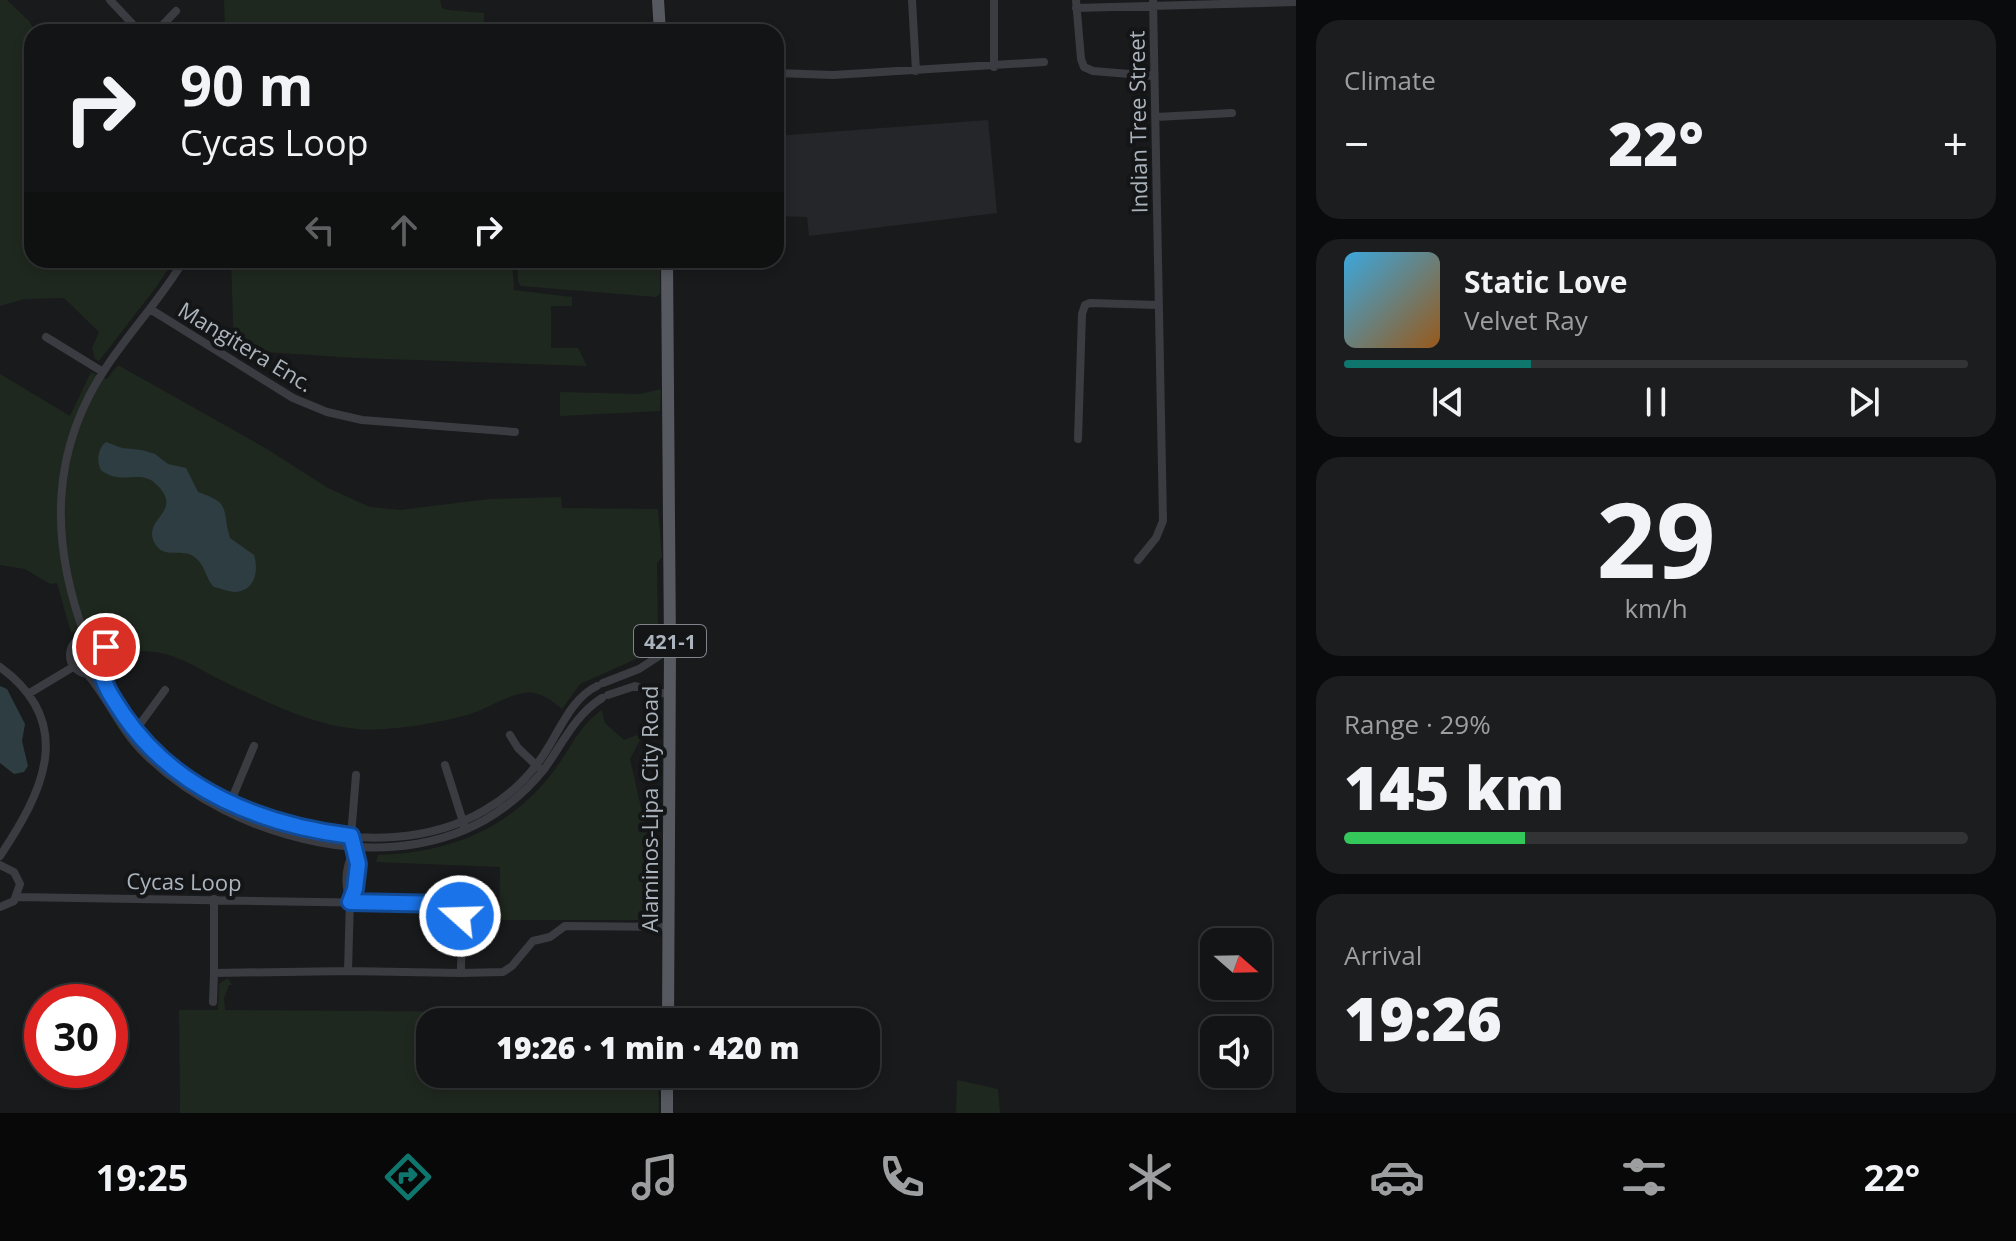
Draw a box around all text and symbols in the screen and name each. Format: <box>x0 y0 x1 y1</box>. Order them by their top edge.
street label: Indian Tree Street <box>1120 30 1154 214</box>
text: 90 m <box>180 46 314 122</box>
icon: right <box>48 56 152 160</box>
text: Climate <box>1344 62 1436 98</box>
text: 22° <box>1608 102 1704 184</box>
text: − <box>1344 113 1369 173</box>
text: + <box>1943 113 1968 173</box>
text: Cycas Loop <box>180 118 369 167</box>
icon: left <box>298 208 342 252</box>
icon: ahead <box>382 208 426 252</box>
icon: right <box>466 208 510 252</box>
text: Static Love <box>1464 261 1627 302</box>
street label: Mangitera Enc. <box>173 294 319 398</box>
text: Velvet Ray <box>1464 302 1588 338</box>
icon: previous <box>1426 380 1470 424</box>
icon: pause <box>1634 380 1678 424</box>
icon: next <box>1842 380 1886 424</box>
text: 29 <box>1597 467 1715 608</box>
text: km/h <box>1624 590 1688 626</box>
pin <box>72 613 140 681</box>
icon: arrive <box>84 625 128 669</box>
road number: 421-1 <box>634 625 706 657</box>
street label: Alaminos-Lipa City Road <box>634 686 664 932</box>
text: Range · 29% <box>1344 706 1491 742</box>
text: 145 km <box>1344 746 1565 828</box>
street label: Cycas Loop <box>126 865 242 897</box>
position arrow <box>418 874 502 958</box>
north arrow <box>1200 928 1272 1000</box>
map controls <box>1200 928 1272 1088</box>
text: Arrival <box>1344 937 1422 973</box>
text: 19:26 <box>1344 977 1502 1059</box>
speed limit sign: 30 <box>24 984 128 1088</box>
button: sound <box>1200 1016 1272 1088</box>
text: 19:26 · 1 min · 420 m <box>496 1027 800 1068</box>
icon: directions <box>380 1149 436 1205</box>
icon: music <box>627 1149 683 1205</box>
icon: phone <box>874 1149 930 1205</box>
icon: climate <box>1122 1149 1178 1205</box>
icon: car <box>1369 1149 1425 1205</box>
icon: filters <box>1616 1149 1672 1205</box>
text: 19:25 <box>96 1153 188 1202</box>
text: 22° <box>1864 1153 1920 1202</box>

